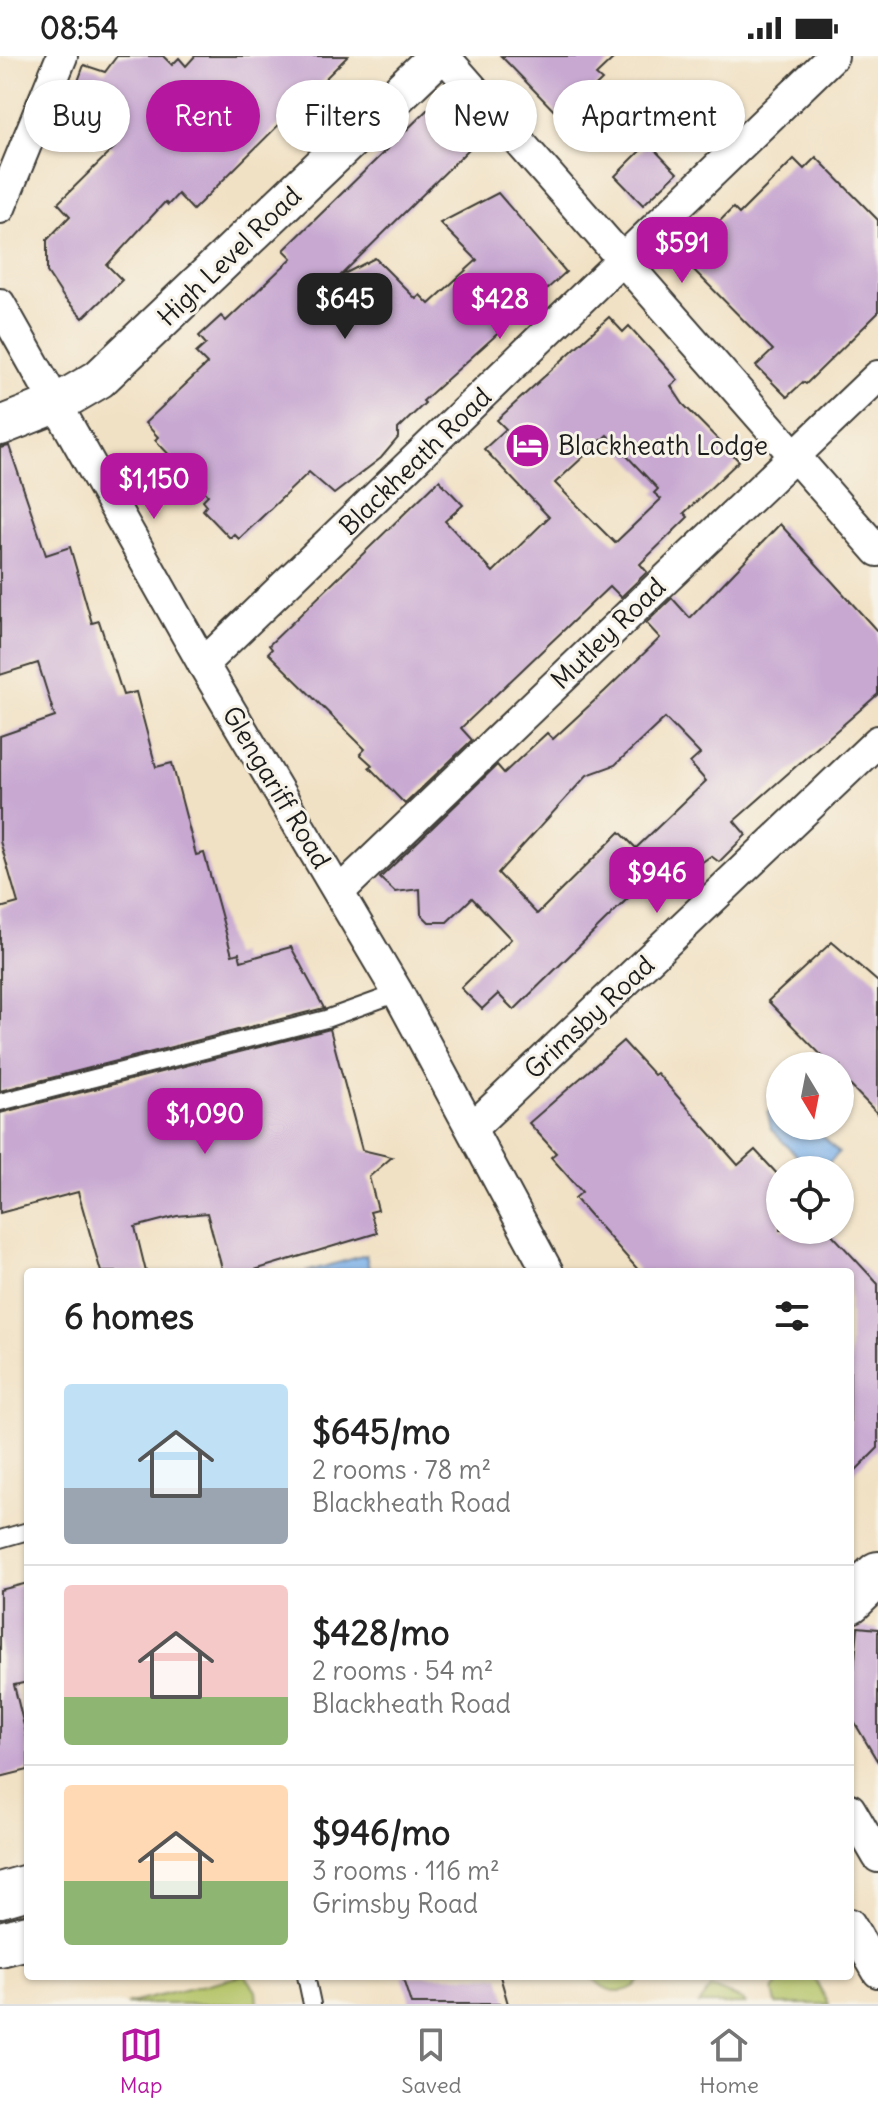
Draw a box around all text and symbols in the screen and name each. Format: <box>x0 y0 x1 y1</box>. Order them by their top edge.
text: 08:54 <box>40 9 118 47</box>
chip: Buy <box>24 80 130 152</box>
chip: Rent <box>146 80 260 152</box>
chip: Filters <box>276 80 409 152</box>
chip: New <box>425 80 537 152</box>
chip: Apartment <box>553 80 745 152</box>
street label: High Level Road <box>150 179 308 333</box>
pin: $591 <box>635 217 729 285</box>
text: $591 <box>655 226 709 259</box>
pin: $645 <box>298 273 392 341</box>
pin: $428 <box>453 273 547 341</box>
text: $645 <box>315 282 375 315</box>
text: $428 <box>471 282 529 315</box>
street label: Blackheath Road <box>332 380 498 542</box>
hotel icon: Blackheath Lodge <box>503 421 551 469</box>
place label: Blackheath Lodge <box>558 429 768 462</box>
pin: $1,150 <box>89 453 219 521</box>
text: $1,150 <box>118 462 190 495</box>
street label: Mutley Road <box>544 570 672 696</box>
street label: Glengariff Road <box>216 700 338 874</box>
pin: $946 <box>610 847 704 915</box>
text: $946 <box>627 856 687 889</box>
street label: Grimsby Road <box>517 948 661 1086</box>
north arrow <box>766 1052 854 1140</box>
map controls <box>766 1052 854 1244</box>
pin: $1,090 <box>140 1088 270 1156</box>
text: $1,090 <box>166 1097 244 1130</box>
button: locate <box>766 1156 854 1244</box>
icon: filters <box>770 1294 814 1338</box>
text: 6 homes <box>64 1295 194 1338</box>
text: $645/mo <box>312 1410 450 1453</box>
icon: home <box>128 1416 224 1512</box>
text: 2 rooms · 78 m² <box>312 1453 491 1486</box>
text: Blackheath Road <box>312 1486 511 1519</box>
text: $428/mo <box>312 1611 450 1654</box>
icon: home <box>128 1617 224 1713</box>
text: 2 rooms · 54 m² <box>312 1654 494 1687</box>
text: Blackheath Road <box>312 1687 511 1720</box>
text: $946/mo <box>312 1811 450 1854</box>
icon: home <box>128 1817 224 1913</box>
text: 3 rooms · 116 m² <box>312 1854 500 1887</box>
text: Grimsby Road <box>312 1887 478 1920</box>
tab: Map <box>119 2023 163 2099</box>
tab: Saved <box>401 2023 461 2099</box>
tab: Home <box>700 2023 759 2099</box>

